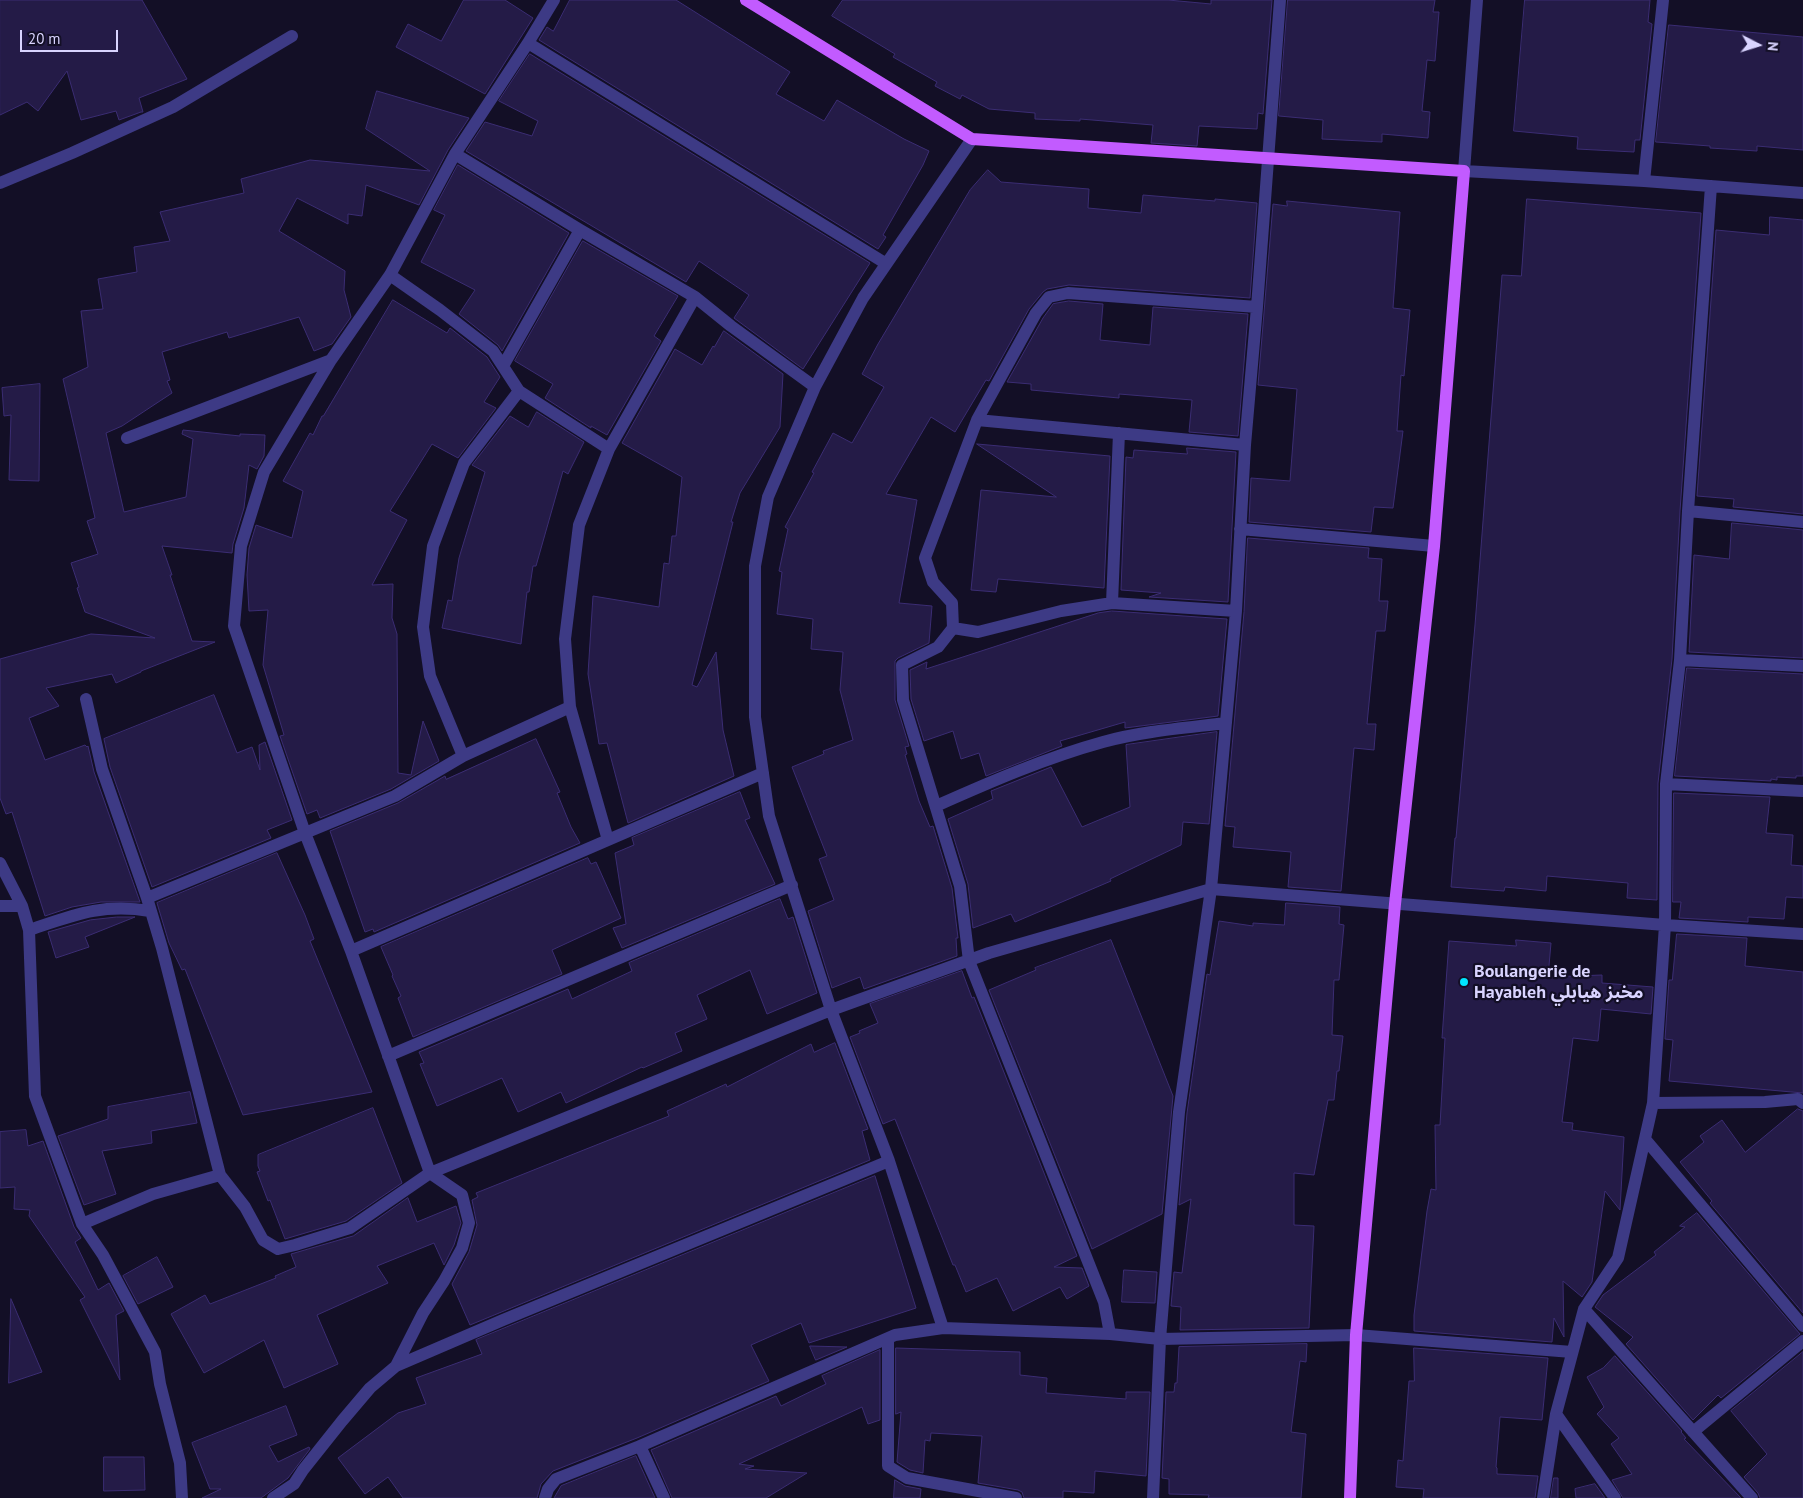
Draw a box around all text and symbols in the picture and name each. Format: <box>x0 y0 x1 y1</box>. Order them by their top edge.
scale bar <box>22 20 120 52</box>
north arrow <box>1733 20 1783 70</box>
text: 20 m <box>28 29 61 48</box>
text: N <box>1764 41 1782 52</box>
place label: Boulangerie de Hayableh مخبز هيابلي <box>1474 961 1643 1004</box>
marker: Boulangerie de Hayableh مخبز هيابلي <box>1458 976 1470 988</box>

